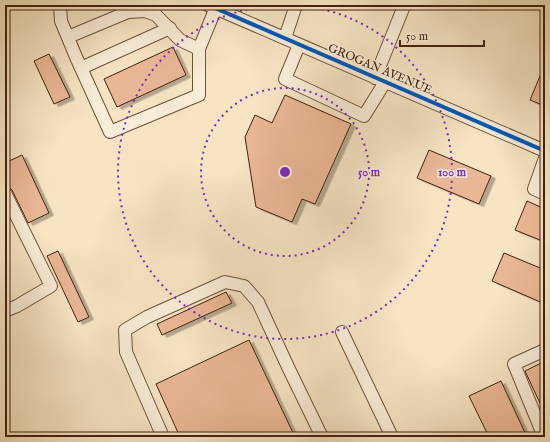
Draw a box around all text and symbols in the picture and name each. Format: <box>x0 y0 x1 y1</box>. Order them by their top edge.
scale bar <box>400 22 484 48</box>
text: 50 m <box>406 29 428 44</box>
street label: GROGAN AVENUE <box>326 40 434 98</box>
centre of rings <box>278 165 292 179</box>
text: 50 m <box>358 165 381 180</box>
text: 100 m <box>438 165 467 180</box>

